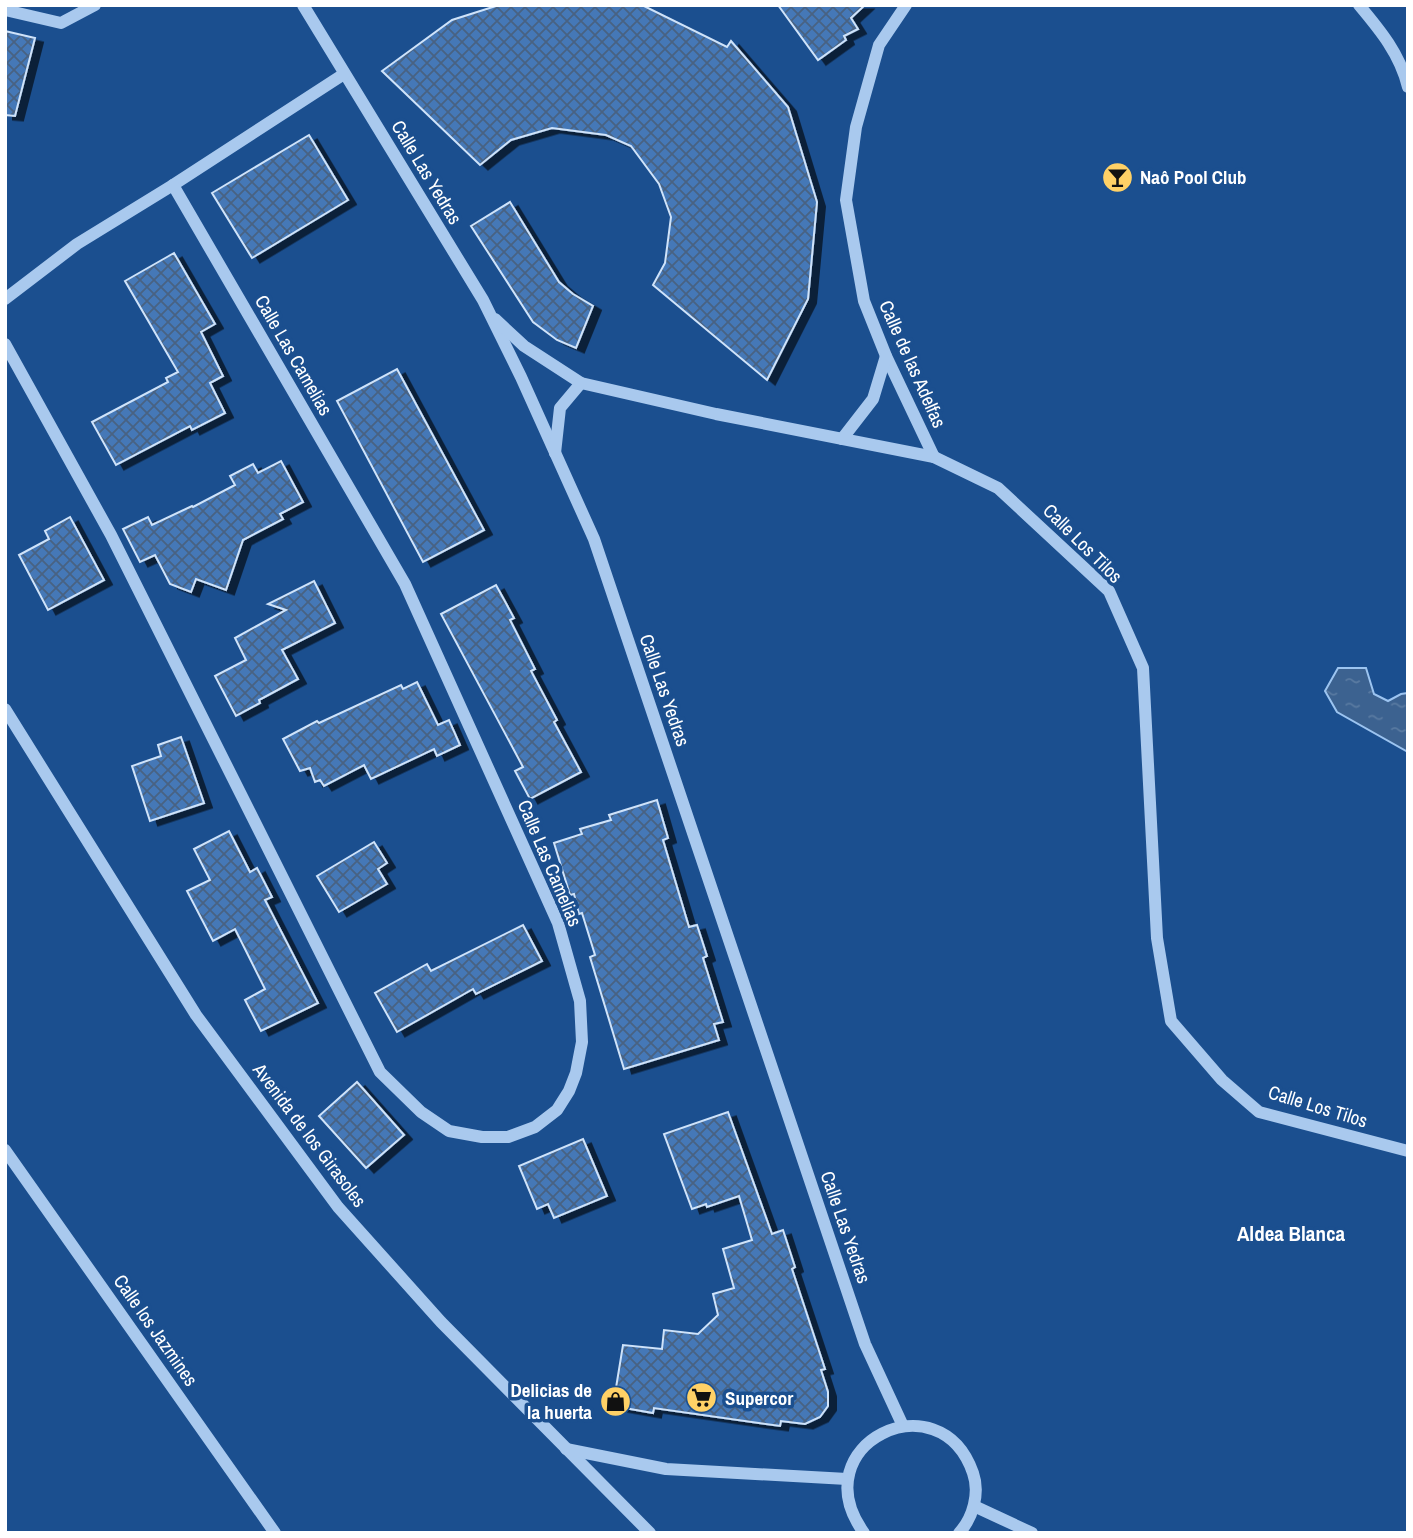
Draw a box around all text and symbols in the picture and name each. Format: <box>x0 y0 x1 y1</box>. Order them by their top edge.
street label: Calle Las Yedras <box>386 115 468 229</box>
bar icon: Naô Pool Club <box>1100 160 1134 194</box>
place label: Naô Pool Club <box>1140 164 1246 190</box>
street label: Calle Las Camelias <box>249 290 339 420</box>
street label: Calle de las Adelfas <box>873 296 953 432</box>
street label: Calle Los Tilos <box>1038 498 1129 589</box>
street label: Calle Las Yedras <box>634 630 696 750</box>
street label: Calle Las Camelias <box>512 796 588 930</box>
street label: Avenida de los Girasoles <box>247 1057 373 1212</box>
street label: Calle Los Tilos <box>1265 1079 1371 1133</box>
street label: Calle Las Yedras <box>815 1167 877 1287</box>
district label: Aldea Blanca <box>1237 1219 1345 1248</box>
street label: Calle los Jazmines <box>108 1269 204 1391</box>
place label: Delicias de la huerta <box>511 1377 592 1425</box>
supermarket icon: Supercor <box>685 1381 719 1415</box>
shop icon: Delicias de la huerta <box>598 1384 632 1418</box>
place label: Supercor <box>725 1385 793 1411</box>

